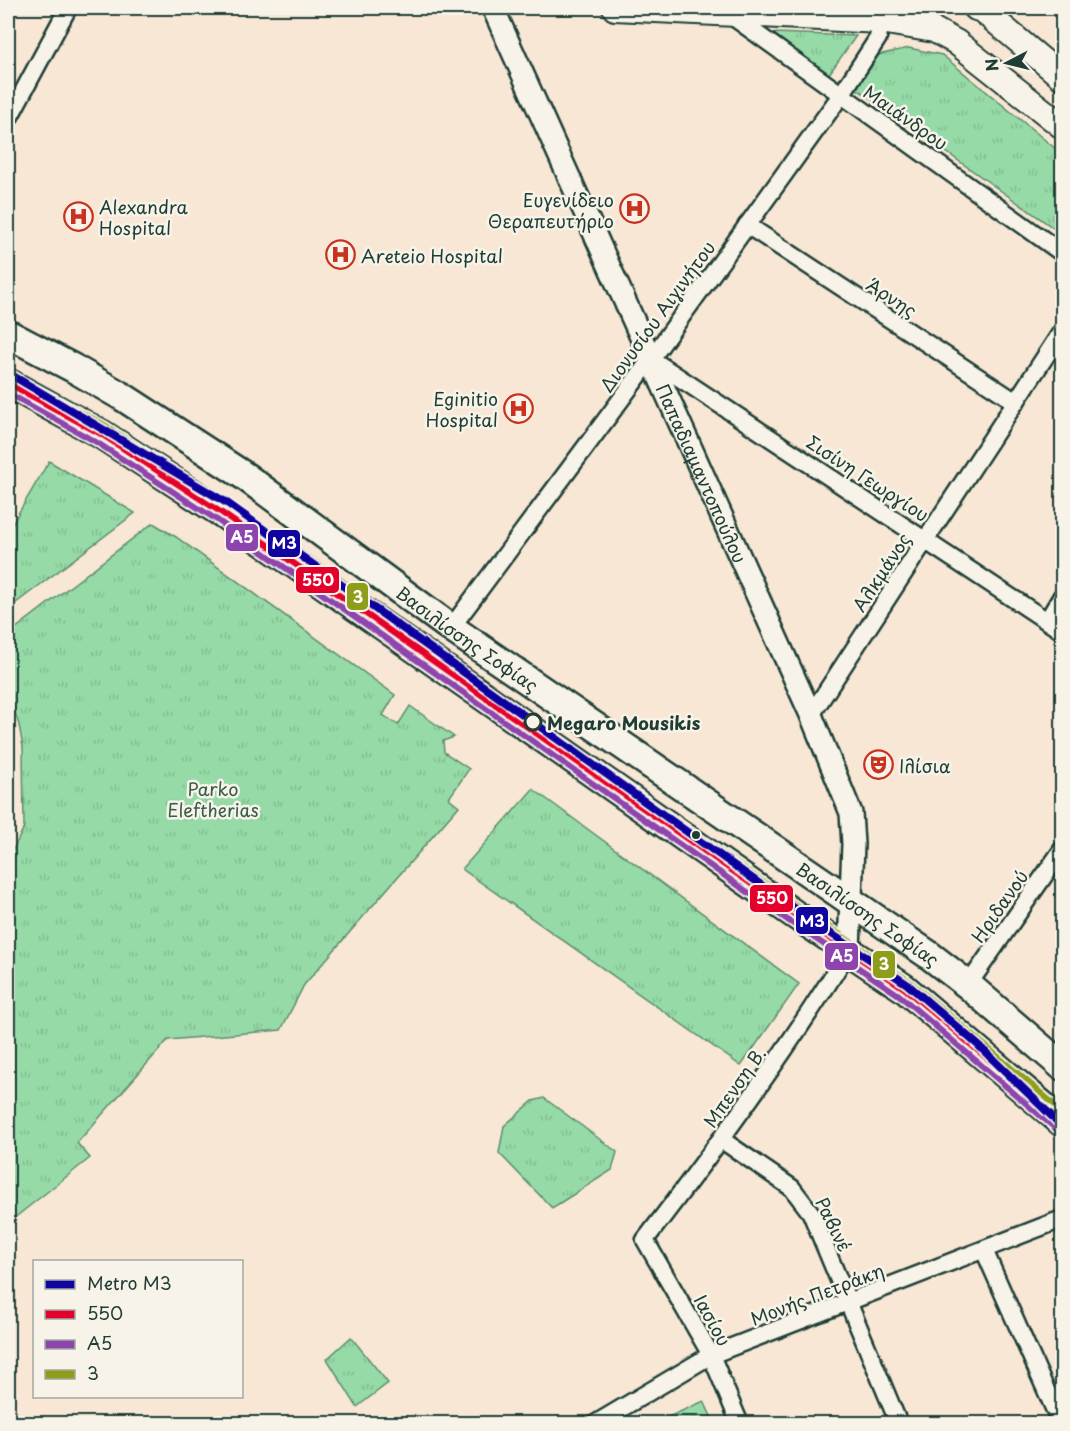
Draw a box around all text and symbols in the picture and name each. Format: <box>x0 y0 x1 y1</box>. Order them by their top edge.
north arrow <box>977 33 1037 93</box>
text: N <box>978 57 1004 73</box>
street label: Μαιάνδρου <box>858 78 954 156</box>
place label: Ευγενίδειο Θεραπευτήριο <box>488 186 614 234</box>
place label: Alexandra Hospital <box>99 193 189 241</box>
hospital icon: Ευγενίδειο Θεραπευτήριο <box>619 193 651 225</box>
hospital icon: Alexandra Hospital <box>62 200 94 232</box>
street label: Διονυσίου Αιγινήτου <box>593 235 721 397</box>
hospital icon: Areteio Hospital <box>324 239 356 271</box>
place label: Areteio Hospital <box>361 242 503 269</box>
street label: Άρνης <box>861 271 923 323</box>
street label: Παπαδιαμαντοπούλου <box>650 379 754 567</box>
place label: Eginitio Hospital <box>426 385 498 433</box>
hospital icon: Eginitio Hospital <box>503 392 535 424</box>
street label: Σισίνη Γεωργίου <box>801 428 935 528</box>
line badge: A5 <box>225 523 259 552</box>
text: A5 <box>231 524 253 548</box>
street label: Αλκμάνος <box>845 527 917 617</box>
line badge: Μ3 <box>267 529 301 558</box>
text: Μ3 <box>271 530 297 554</box>
line badge: 550 <box>295 566 340 594</box>
text: 550 <box>302 567 334 591</box>
street label: Βασιλίσσης Σοφίας <box>391 579 544 698</box>
line badge: 3 <box>346 582 369 611</box>
text: 3 <box>353 584 363 608</box>
place label: Megaro Mousikis <box>547 709 701 736</box>
marker: Megaro Mousikis <box>524 713 542 731</box>
theatre icon: Ιλίσια <box>862 749 894 781</box>
place label: Ιλίσια <box>899 752 951 779</box>
park label: Parko Eleftherias <box>167 775 259 823</box>
unlabelled marker <box>690 829 702 841</box>
street label: Βασιλίσσης Σοφίας <box>791 855 946 972</box>
street label: Ηριδανού <box>964 864 1034 948</box>
line badge: 550 <box>749 884 794 913</box>
text: 550 <box>756 885 788 909</box>
line badge: Μ3 <box>795 906 829 935</box>
text: Μ3 <box>799 908 825 932</box>
line badge: A5 <box>824 942 859 971</box>
text: A5 <box>831 943 853 967</box>
line badge: 3 <box>872 950 896 979</box>
text: 3 <box>879 951 889 975</box>
street label: Μπενση Β. <box>696 1041 772 1133</box>
street label: Ραβινέ <box>809 1192 859 1256</box>
street label: Μονής Πετράκη <box>746 1256 888 1332</box>
legend <box>33 1260 243 1398</box>
text: Metro Μ3 <box>87 1269 172 1296</box>
street label: Ιασίου <box>688 1289 738 1351</box>
text: 550 <box>87 1299 123 1326</box>
text: A5 <box>87 1329 112 1356</box>
text: 3 <box>87 1359 99 1386</box>

